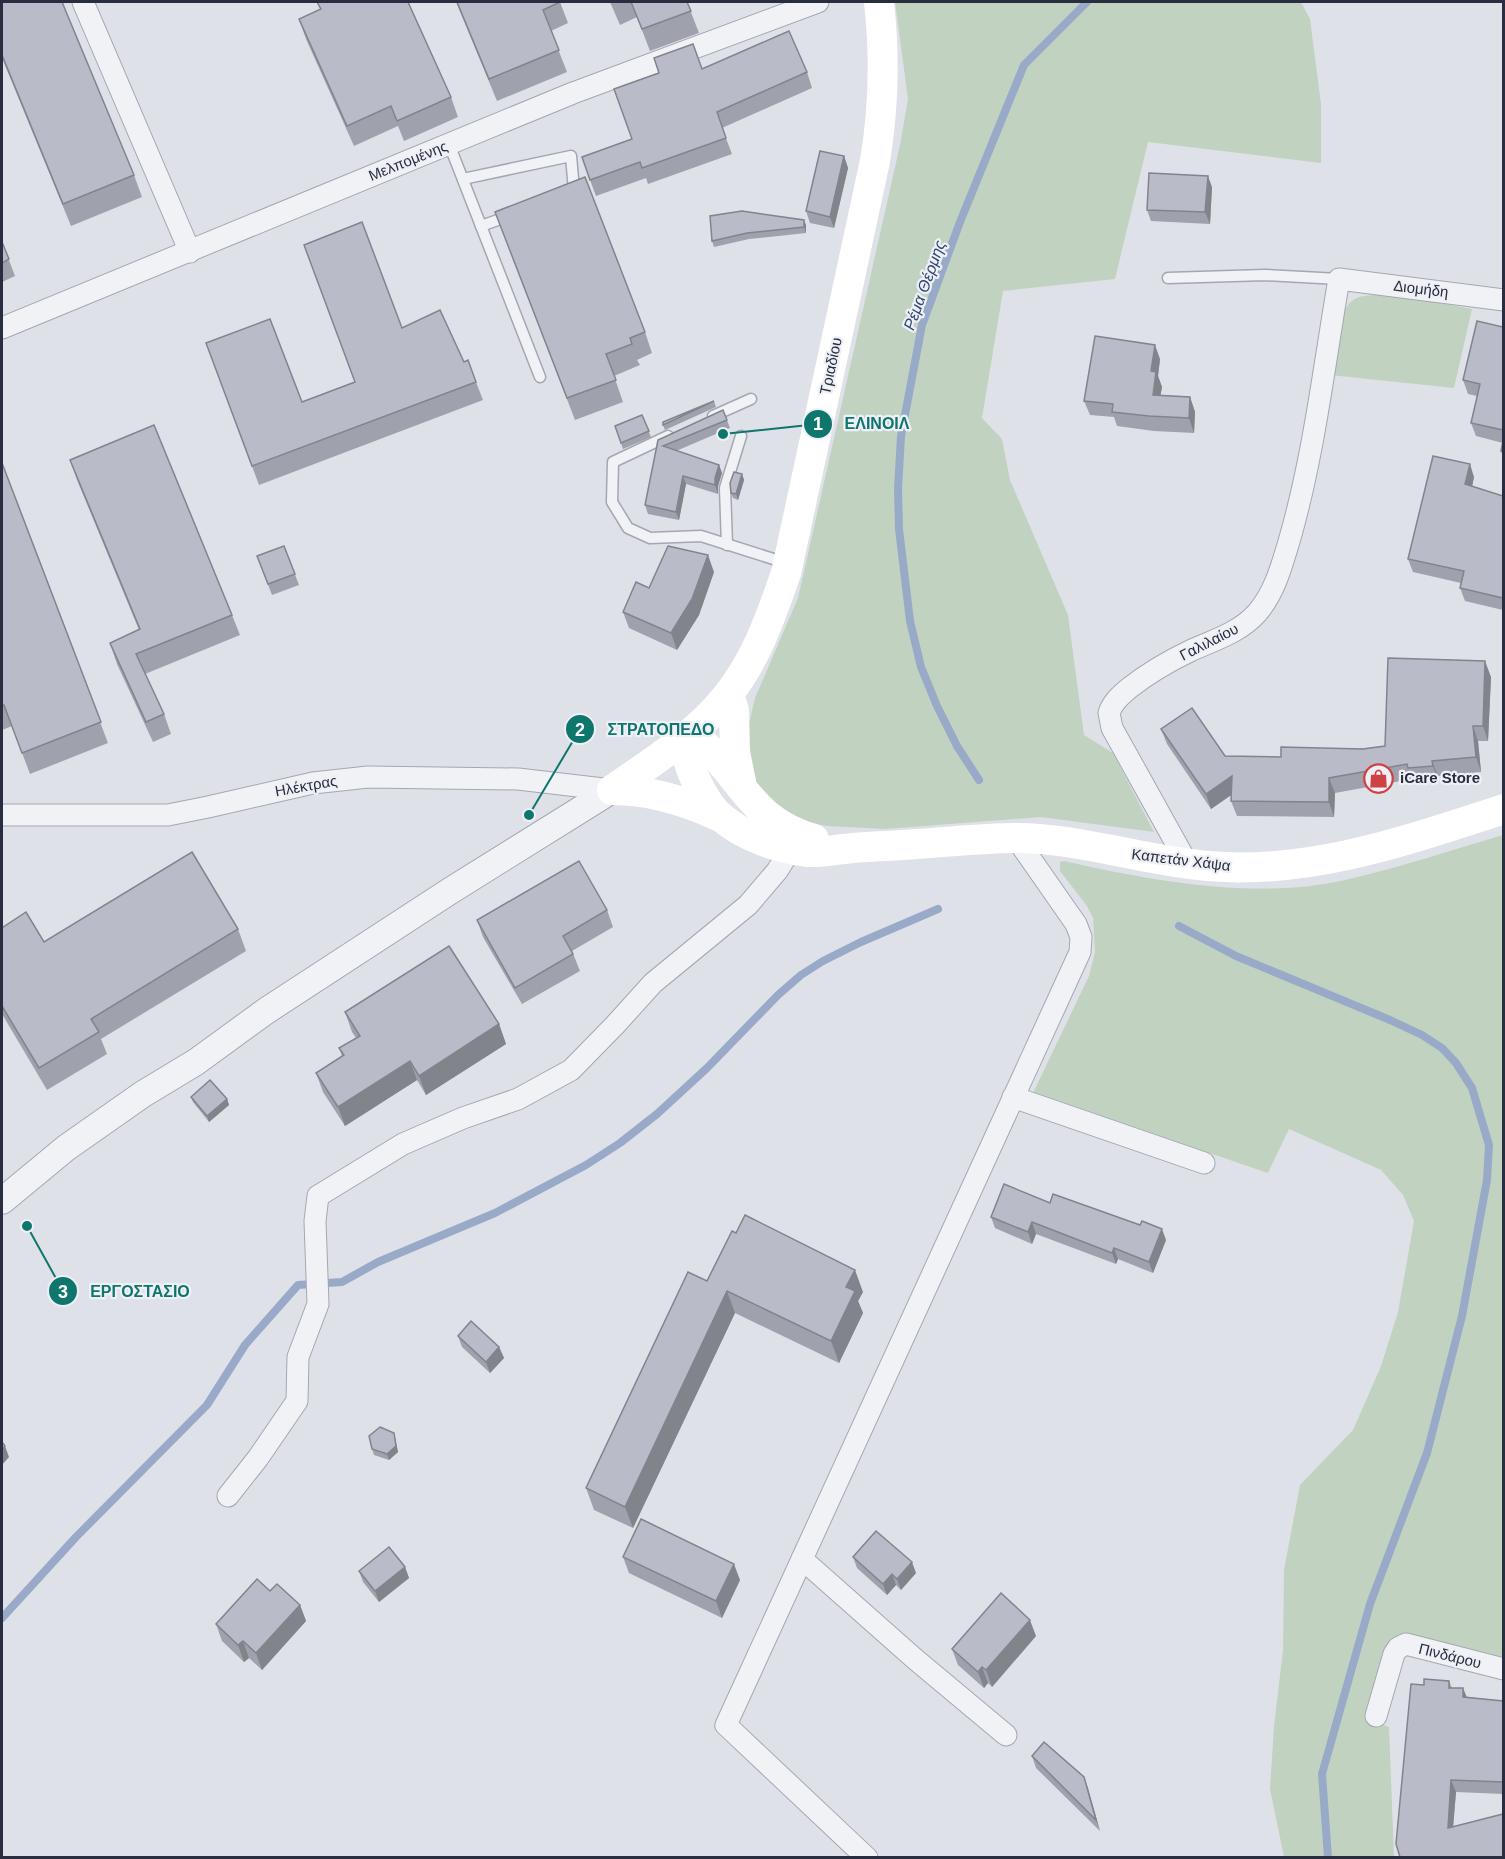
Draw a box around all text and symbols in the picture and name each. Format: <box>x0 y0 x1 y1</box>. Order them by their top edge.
street label: Μελπομένης <box>366 137 450 184</box>
water label: Ρέμα Θέρμης <box>900 238 949 332</box>
street label: Διομήδη <box>1393 277 1450 300</box>
street label: Τριαδίου <box>816 336 845 396</box>
callout: ΕΛΙΝΟΙΛ <box>803 407 922 441</box>
text: 1 <box>813 414 823 434</box>
text: ΕΛΙΝΟΙΛ <box>845 415 910 432</box>
street label: Γαλιλαίου <box>1177 620 1241 664</box>
callout: ΣΤΡΑΤΟΠΕΔΟ <box>565 712 726 746</box>
text: 2 <box>575 720 585 740</box>
text: ΣΤΡΑΤΟΠΕΔΟ <box>608 721 714 738</box>
shop icon: iCare Store <box>1363 762 1395 794</box>
place label: iCare Store <box>1400 769 1480 786</box>
street label: Ηλέκτρας <box>273 772 338 799</box>
street label: Καπετάν Χάψα <box>1131 845 1232 874</box>
callout: ΕΡΓΟΣΤΑΣΙΟ <box>48 1274 202 1308</box>
text: 3 <box>58 1282 68 1302</box>
text: ΕΡΓΟΣΤΑΣΙΟ <box>90 1283 190 1300</box>
street label: Πινδάρου <box>1417 1640 1483 1671</box>

